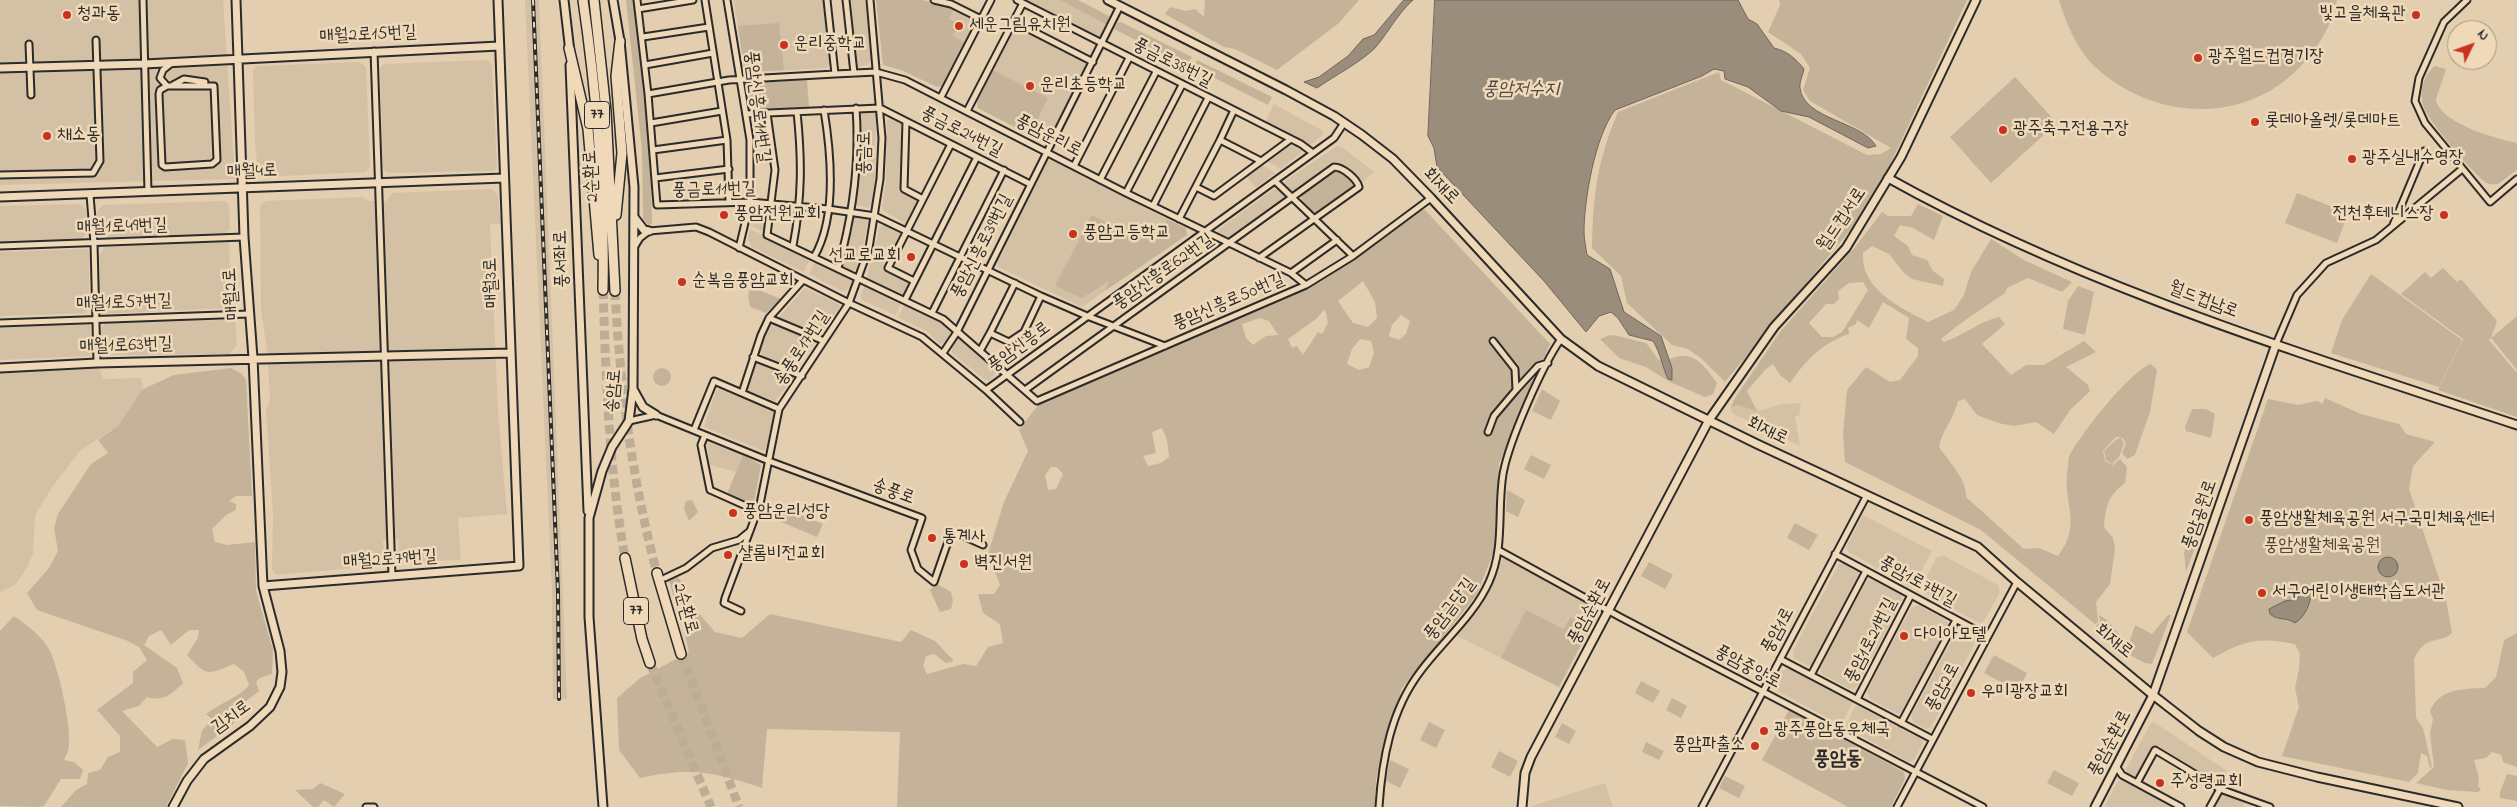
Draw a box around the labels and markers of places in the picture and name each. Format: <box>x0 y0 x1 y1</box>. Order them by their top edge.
place label: 청과동 <box>77 4 120 26</box>
place label: 빛고을체육관 <box>2319 4 2406 26</box>
marker: 청과동 <box>61 9 73 21</box>
marker: 빛고을체육관 <box>2410 9 2422 21</box>
place label: 세운그림유치원 <box>969 15 1070 37</box>
marker: 세운그림유치원 <box>953 20 965 32</box>
place label: 운리중학교 <box>794 34 866 56</box>
marker: 운리중학교 <box>778 39 790 51</box>
place label: 광주월드컵경기장 <box>2208 47 2324 69</box>
marker: 광주월드컵경기장 <box>2192 52 2204 64</box>
place label: 운리초등학교 <box>1040 75 1127 97</box>
marker: 운리초등학교 <box>1024 80 1036 92</box>
place label: 롯데아올렛/롯데마트 <box>2265 111 2401 133</box>
marker: 롯데아올렛/롯데마트 <box>2249 116 2261 128</box>
place label: 광주축구전용구장 <box>2013 119 2129 141</box>
marker: 광주축구전용구장 <box>1997 124 2009 136</box>
place label: 채소동 <box>57 125 100 147</box>
marker: 채소동 <box>41 130 53 142</box>
place label: 광주실내수영장 <box>2362 148 2463 170</box>
marker: 광주실내수영장 <box>2346 153 2358 165</box>
place label: 풍암전원교회 <box>734 204 821 226</box>
place label: 전천후테니스장 <box>2333 204 2434 226</box>
marker: 풍암전원교회 <box>718 209 730 221</box>
marker: 전천후테니스장 <box>2438 209 2450 221</box>
place label: 풍암고등학교 <box>1083 223 1170 245</box>
marker: 풍암고등학교 <box>1067 228 1079 240</box>
place label: 선교로교회 <box>829 246 901 268</box>
marker: 선교로교회 <box>905 251 917 263</box>
place label: 순복음풍암교회 <box>692 271 793 293</box>
marker: 순복음풍암교회 <box>676 276 688 288</box>
place label: 풍암운리성당 <box>743 502 830 524</box>
marker: 풍암운리성당 <box>727 507 739 519</box>
place label: 풍암생활체육공원 서구국민체육센터 <box>2259 509 2495 531</box>
marker: 풍암생활체육공원 서구국민체육센터 <box>2243 514 2255 526</box>
place label: 통계사 <box>942 527 985 549</box>
marker: 통계사 <box>926 532 938 544</box>
place label: 샬롬비전교회 <box>738 544 825 566</box>
marker: 샬롬비전교회 <box>722 549 734 561</box>
place label: 벽진서원 <box>974 553 1032 575</box>
marker: 벽진서원 <box>958 558 970 570</box>
place label: 서구어린이생태학습도서관 <box>2272 582 2446 604</box>
marker: 서구어린이생태학습도서관 <box>2256 587 2268 599</box>
place label: 다이아모텔 <box>1914 625 1986 647</box>
marker: 다이아모텔 <box>1898 630 1910 642</box>
place label: 우미광장교회 <box>1981 682 2068 704</box>
marker: 우미광장교회 <box>1965 687 1977 699</box>
place label: 광주풍암동우체국 <box>1774 720 1890 742</box>
marker: 광주풍암동우체국 <box>1758 725 1770 737</box>
place label: 풍암파출소 <box>1673 735 1745 757</box>
marker: 풍암파출소 <box>1749 740 1761 752</box>
place label: 주성령교회 <box>2170 772 2242 794</box>
marker: 주성령교회 <box>2154 777 2166 789</box>

